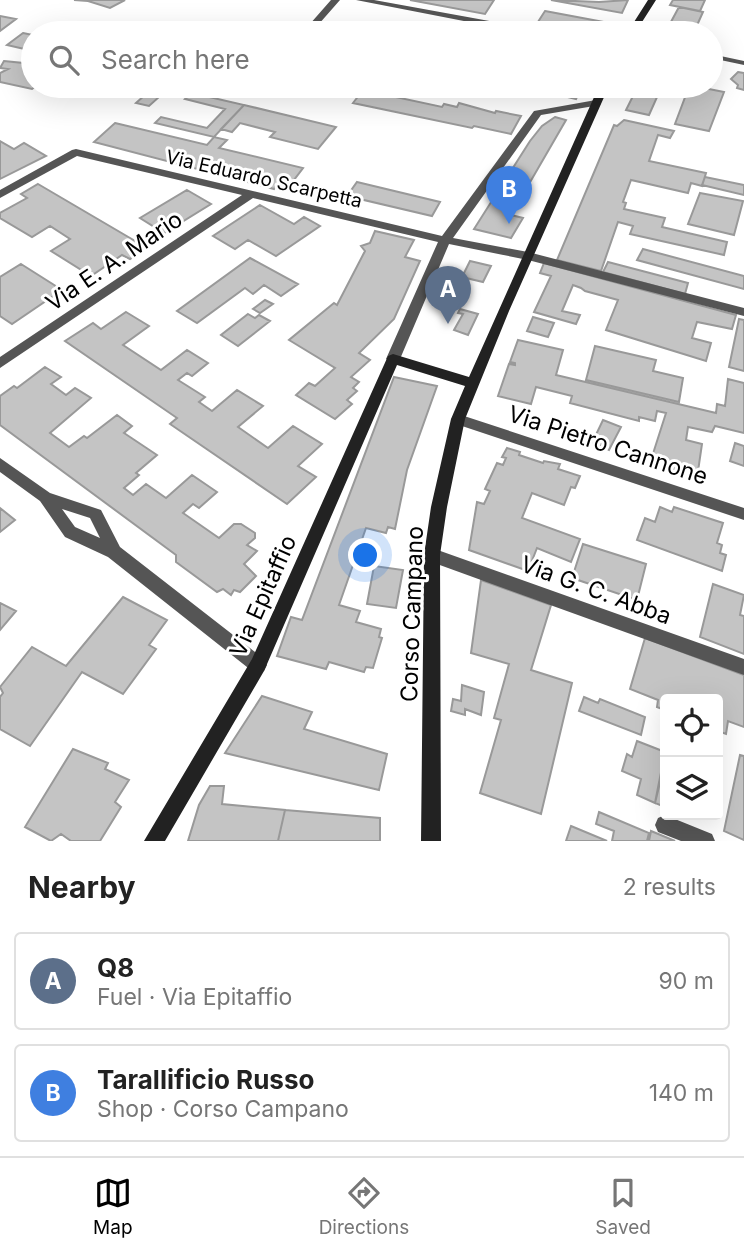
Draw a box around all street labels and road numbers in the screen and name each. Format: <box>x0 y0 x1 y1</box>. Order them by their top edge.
street label: Via Eduardo Scarpetta <box>164 145 364 213</box>
street label: Via E. A. Mario <box>40 205 188 317</box>
street label: Via Pietro Cannone <box>505 400 711 490</box>
street label: Corso Campano <box>395 526 429 702</box>
street label: Via Epitaffio <box>224 531 302 661</box>
street label: Via G. C. Abba <box>517 550 675 630</box>

